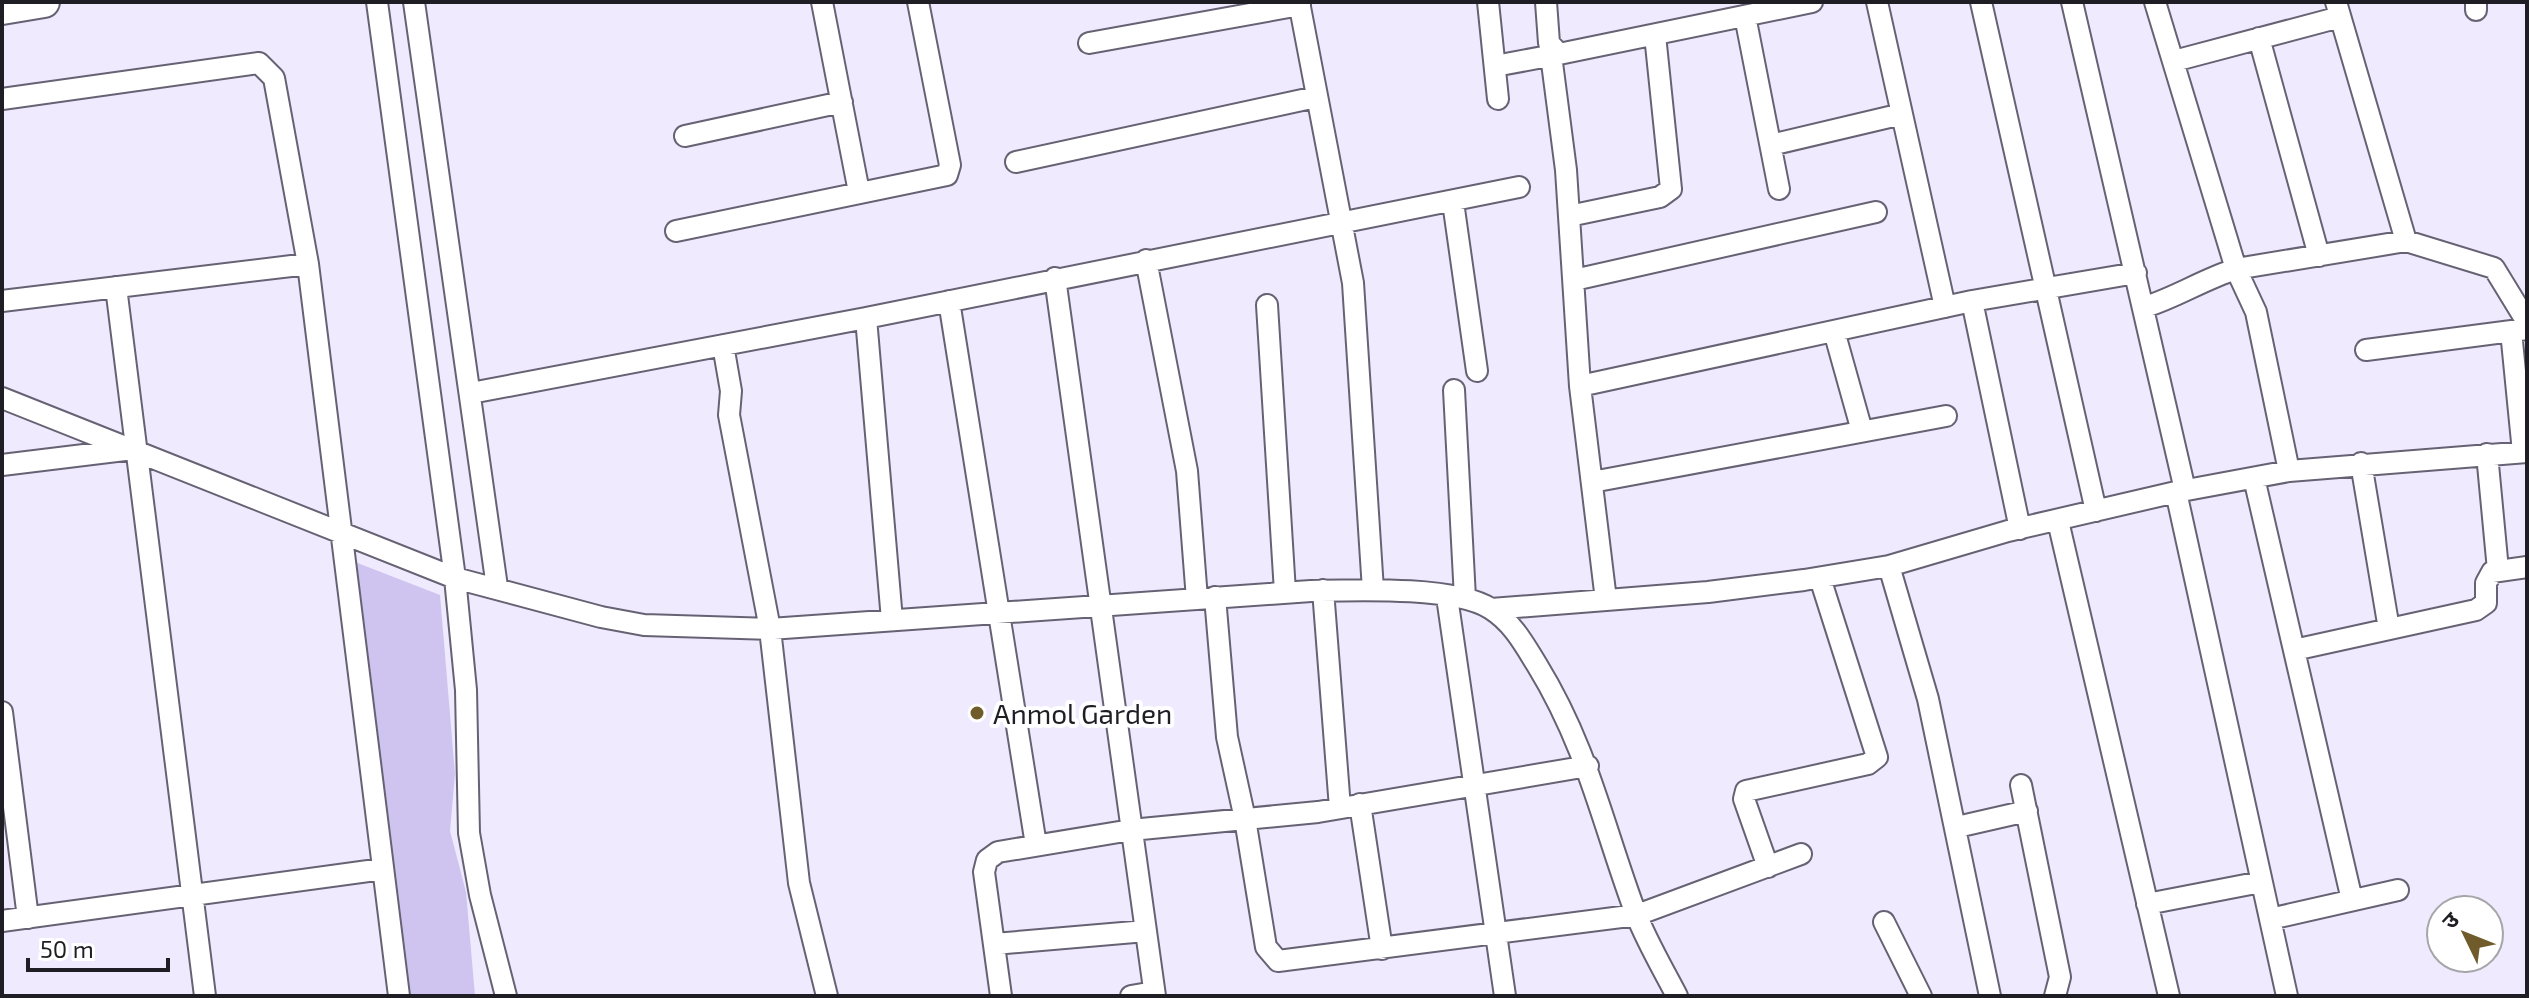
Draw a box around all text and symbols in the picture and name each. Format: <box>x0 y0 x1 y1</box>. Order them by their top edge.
place label: Anmol Garden <box>993 696 1172 730</box>
marker: Anmol Garden <box>968 704 986 722</box>
north arrow <box>2425 894 2505 974</box>
text: उ <box>2436 905 2464 933</box>
scale bar <box>28 922 168 972</box>
text: 50 m <box>40 934 94 963</box>

